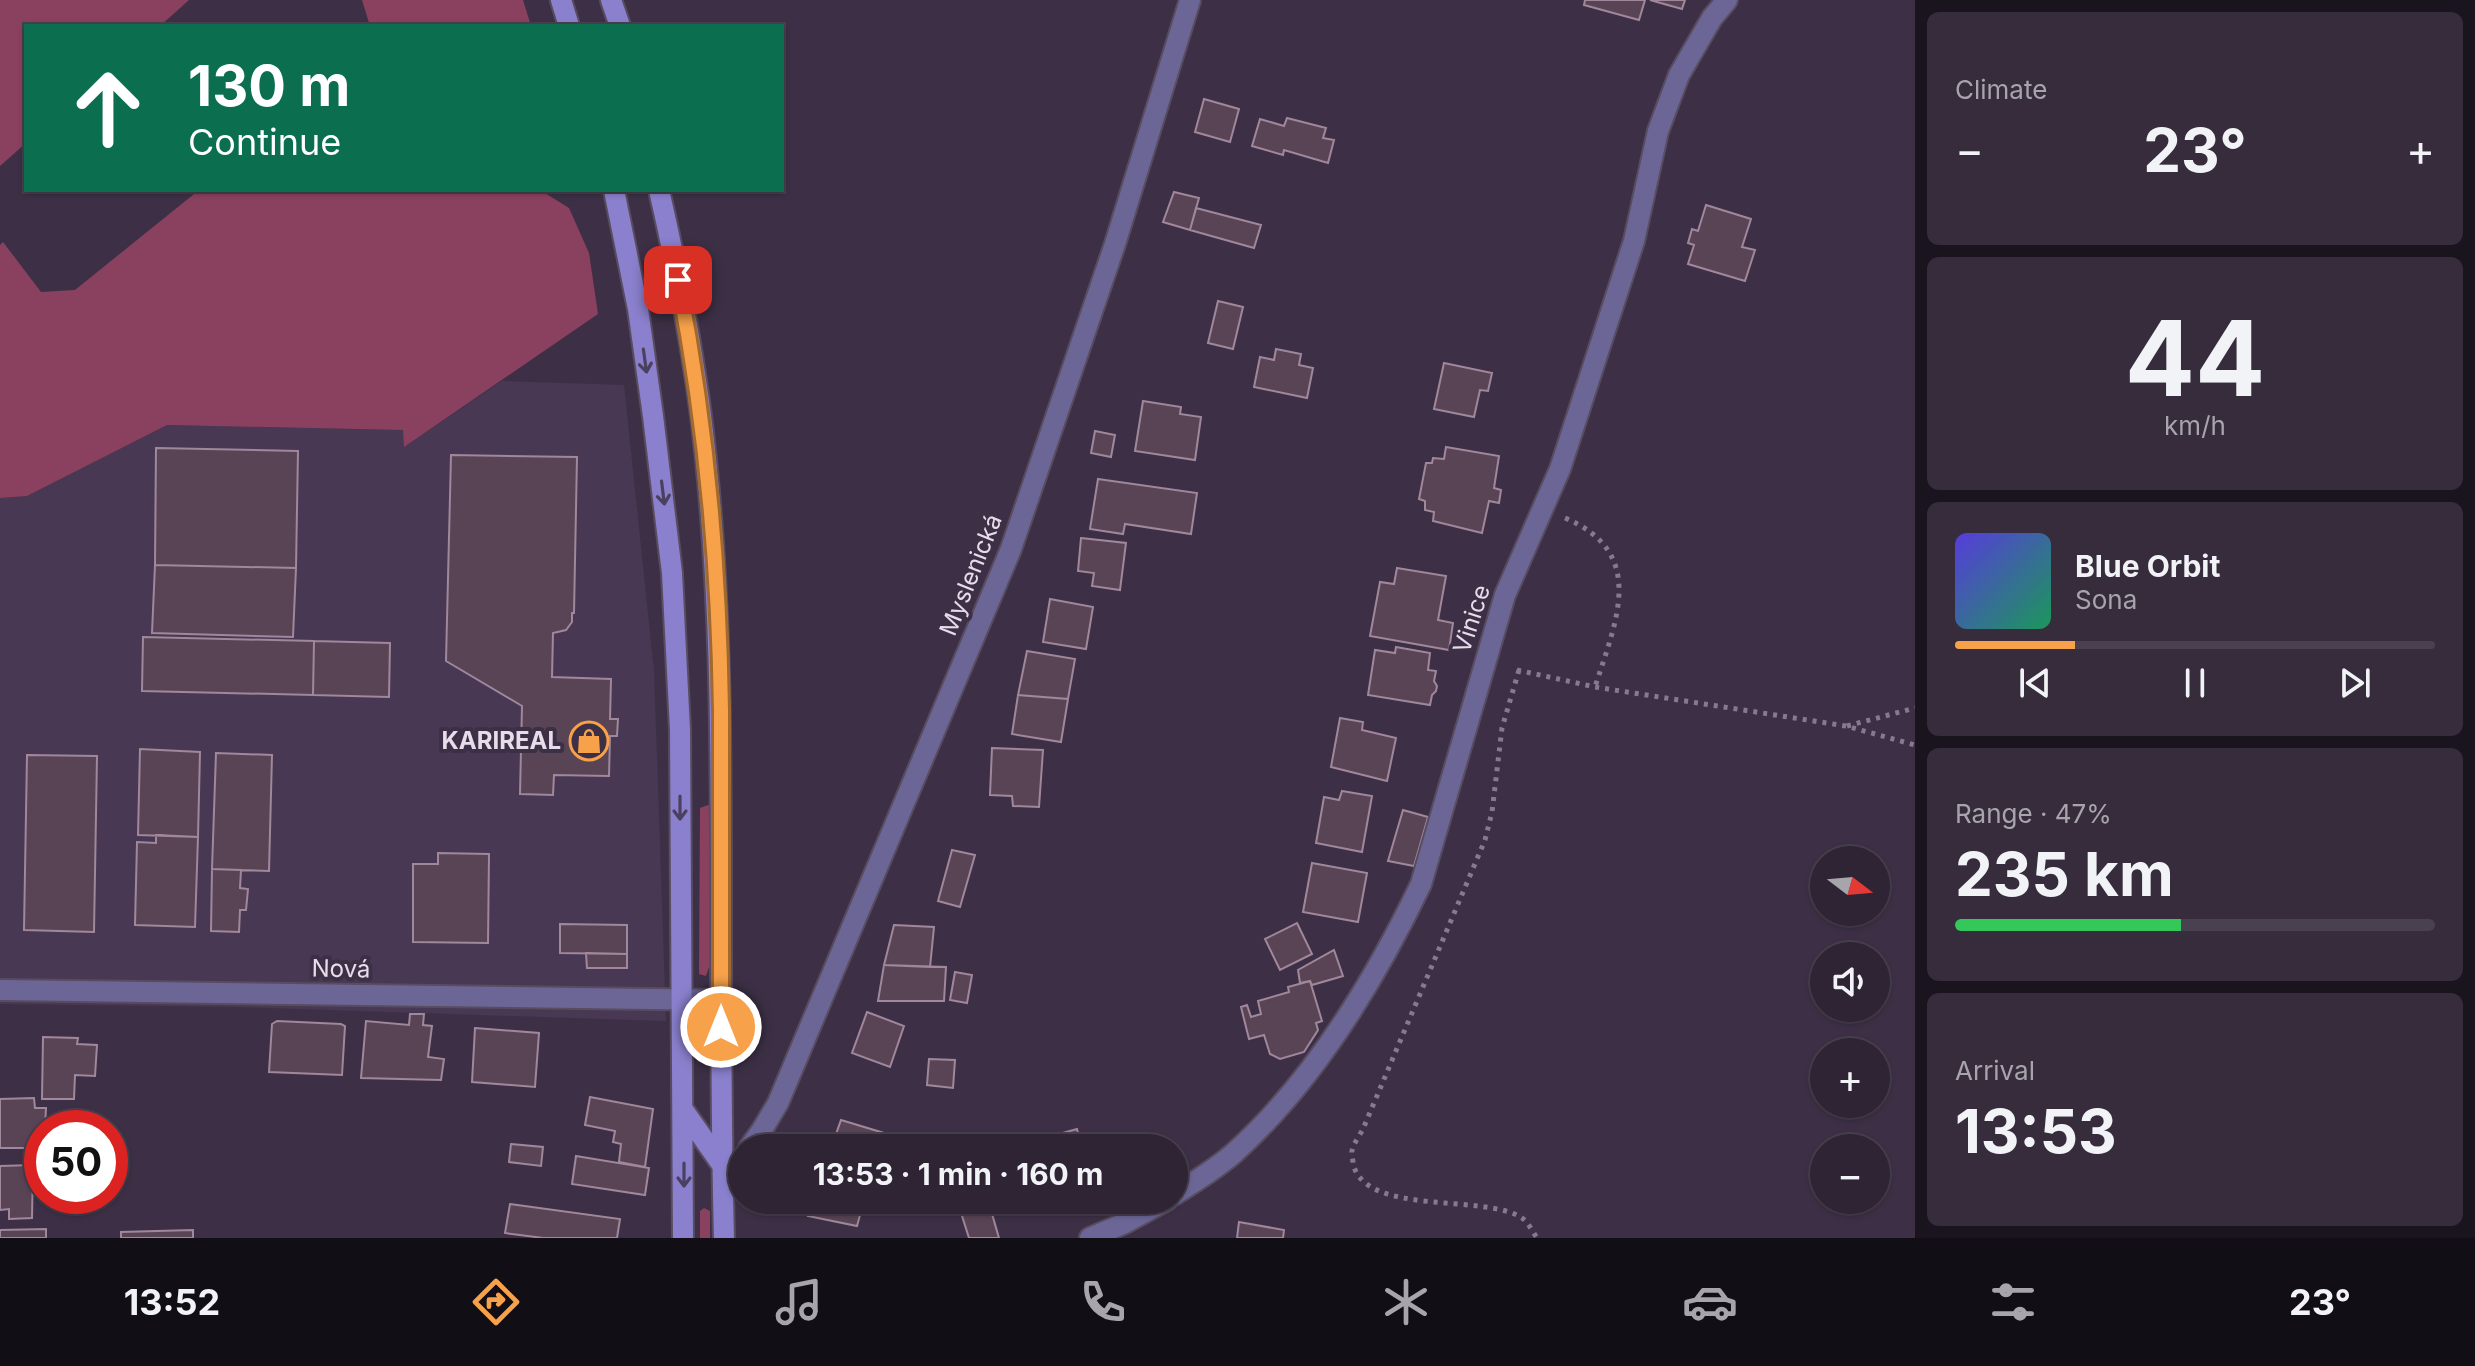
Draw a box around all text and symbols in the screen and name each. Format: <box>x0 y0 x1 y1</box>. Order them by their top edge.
text: 130 m <box>188 52 350 120</box>
icon: ahead <box>56 56 160 160</box>
text: Climate <box>1955 74 2047 105</box>
text: 23° <box>2143 114 2247 186</box>
text: Continue <box>188 120 341 164</box>
text: − <box>1955 123 1984 177</box>
text: + <box>2406 123 2435 177</box>
pin <box>644 246 712 314</box>
icon: arrive <box>656 258 700 302</box>
text: 44 <box>2125 295 2265 421</box>
one-way arrow <box>638 347 653 373</box>
text: km/h <box>2164 410 2226 441</box>
one-way arrow <box>655 479 670 506</box>
street label: Myslenická <box>933 510 1008 640</box>
text: Blue Orbit <box>2075 548 2220 584</box>
street label: Vinice <box>1447 581 1496 657</box>
text: Sona <box>2075 584 2137 615</box>
icon: previous <box>2013 661 2057 705</box>
icon: pause <box>2173 661 2217 705</box>
icon: next <box>2333 661 2377 705</box>
shop icon: KARIREAL <box>568 720 610 762</box>
place label: KARIREAL <box>441 726 561 755</box>
one-way arrow <box>672 794 688 821</box>
text: Range · 47% <box>1955 798 2112 829</box>
text: 235 km <box>1955 838 2174 910</box>
north arrow <box>1810 846 1890 926</box>
map controls <box>1810 846 1890 1214</box>
button: sound <box>1810 942 1890 1022</box>
street label: Nová <box>311 953 371 984</box>
position arrow <box>679 985 763 1069</box>
button: + <box>1810 1038 1890 1118</box>
text: Arrival <box>1955 1055 2035 1086</box>
text: 13:53 <box>1955 1095 2117 1167</box>
speed limit sign: 50 <box>24 1110 128 1214</box>
button: − <box>1810 1134 1890 1214</box>
text: 13:53 · 1 min · 160 m <box>813 1156 1103 1192</box>
one-way arrow <box>676 1161 691 1188</box>
icon: directions <box>468 1274 524 1330</box>
icon: music <box>771 1274 827 1330</box>
icon: phone <box>1075 1274 1131 1330</box>
icon: climate <box>1378 1274 1434 1330</box>
icon: car <box>1682 1274 1738 1330</box>
icon: filters <box>1985 1274 2041 1330</box>
text: 13:52 <box>124 1280 220 1324</box>
text: 23° <box>2289 1280 2351 1324</box>

